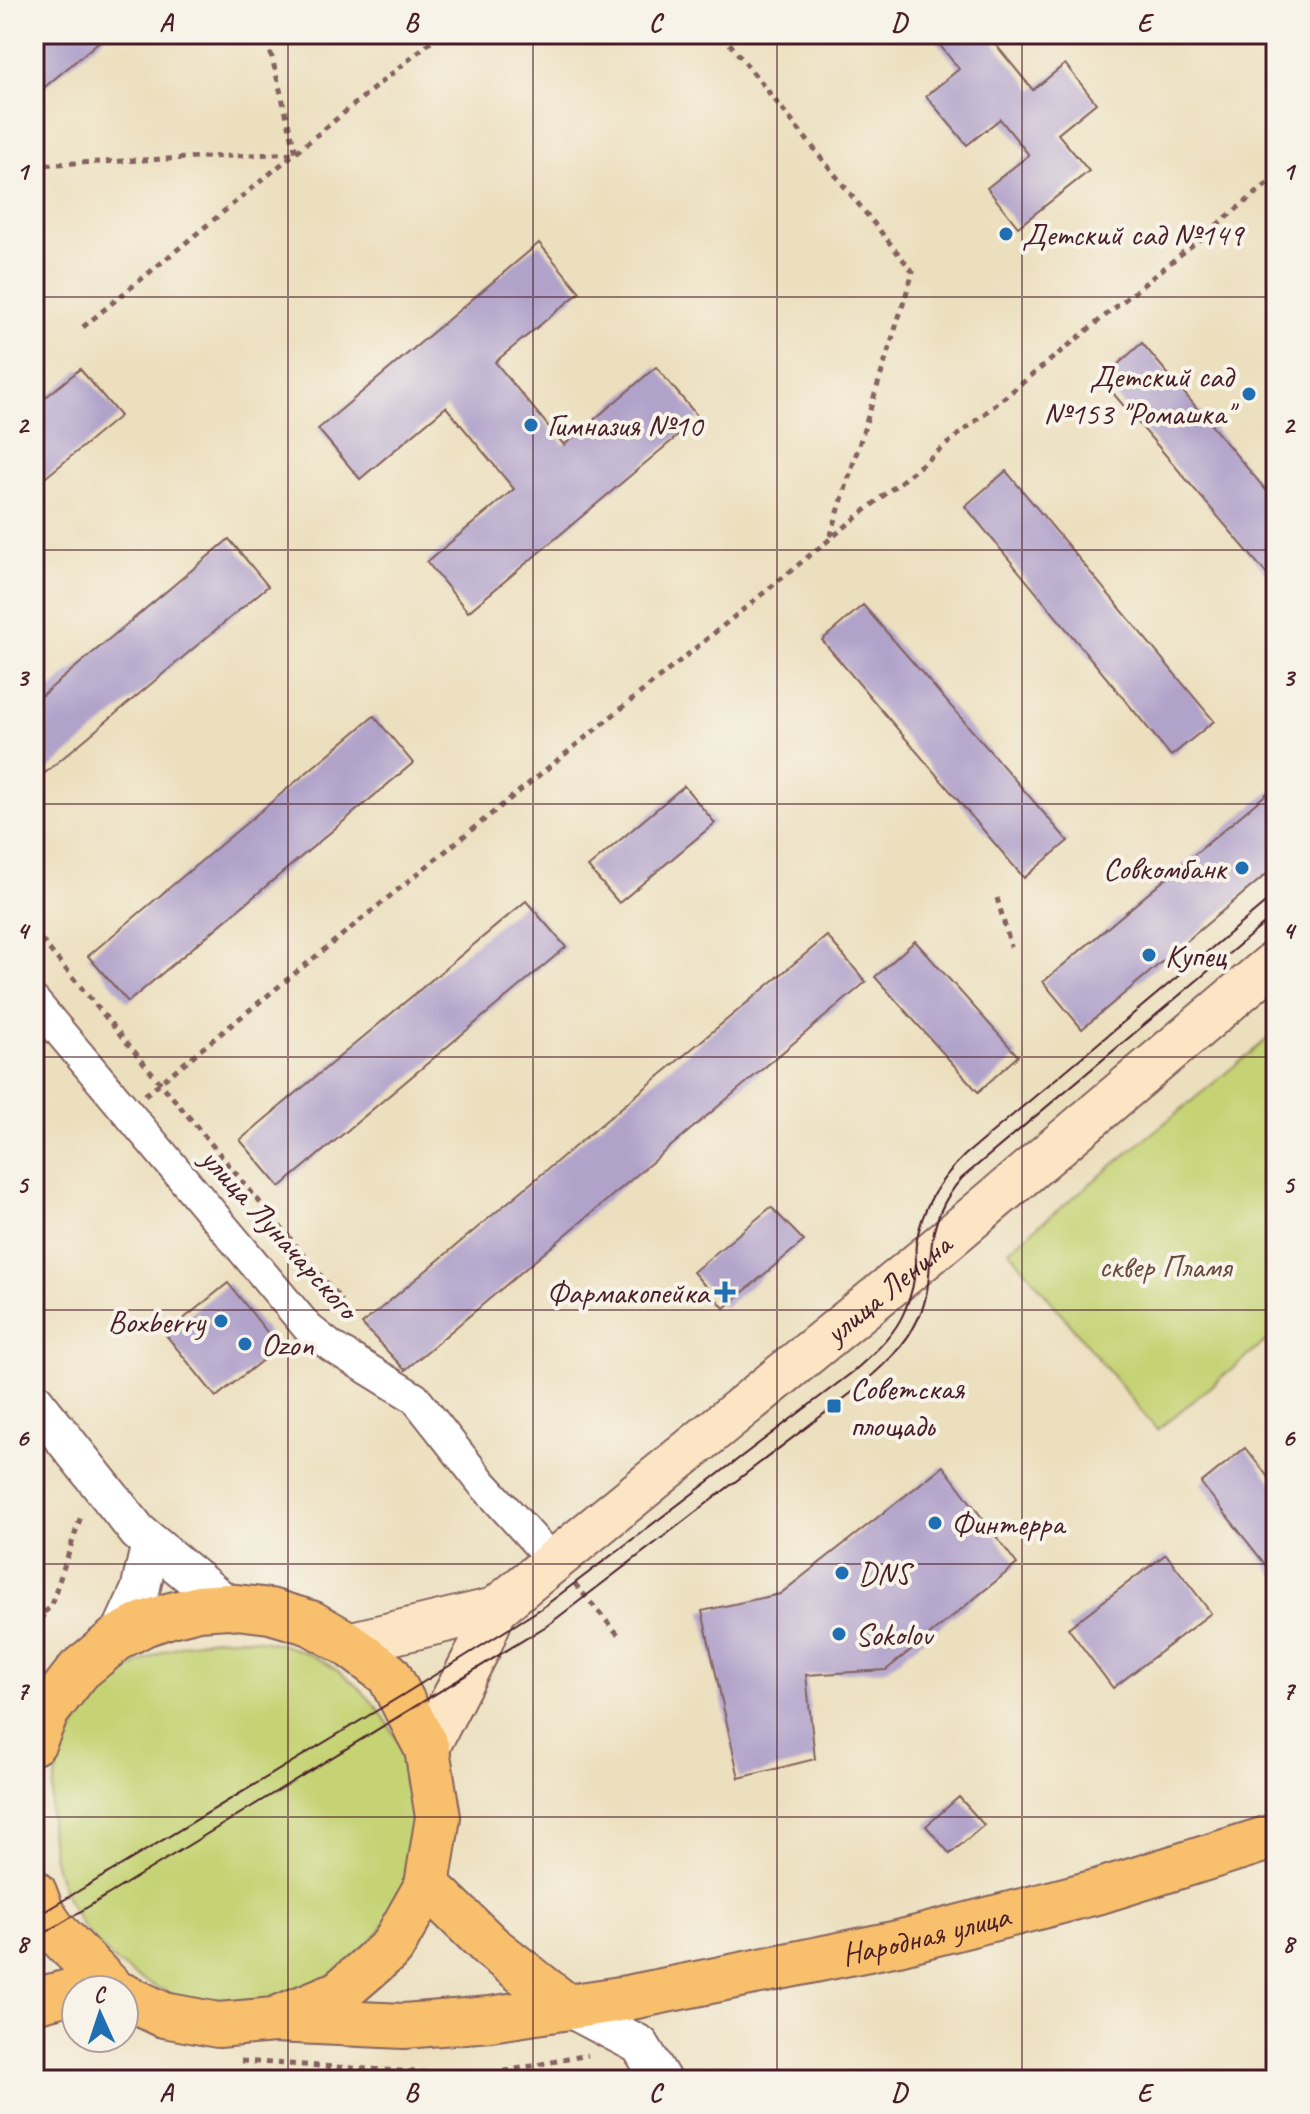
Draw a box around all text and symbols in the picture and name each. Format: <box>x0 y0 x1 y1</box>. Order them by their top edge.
text: A <box>159 6 174 39</box>
text: B <box>404 6 420 39</box>
text: C <box>649 6 665 39</box>
text: D <box>891 6 909 39</box>
text: E <box>1137 6 1155 39</box>
text: 1 <box>16 155 31 188</box>
text: 1 <box>1282 155 1297 188</box>
place label: Детский сад №149 <box>1022 214 1245 255</box>
marker: Детский сад №149 <box>997 225 1015 243</box>
place label: Детский сад №153 "Ромашка" <box>1044 356 1239 434</box>
marker: Детский сад №153 "Ромашка" <box>1240 385 1258 403</box>
place label: Гимназия №10 <box>547 405 705 446</box>
text: 2 <box>16 408 30 441</box>
text: 2 <box>1282 408 1296 441</box>
marker: Гимназия №10 <box>522 416 540 434</box>
text: 3 <box>16 661 30 694</box>
text: 3 <box>1282 661 1296 694</box>
place label: Совкомбанк <box>1103 848 1228 889</box>
marker: Совкомбанк <box>1233 859 1251 877</box>
text: 4 <box>16 914 31 947</box>
text: 4 <box>1282 914 1297 947</box>
place label: Купец <box>1165 935 1227 976</box>
marker: Купец <box>1140 946 1158 964</box>
street label: улица Луначарского <box>191 1138 370 1330</box>
text: 5 <box>16 1168 30 1201</box>
text: 5 <box>1282 1168 1296 1201</box>
street label: улица Ленина <box>815 1223 962 1354</box>
park label: сквер Пламя <box>1099 1246 1233 1287</box>
place label: Фармакопейка <box>547 1272 711 1313</box>
marker: Фармакопейка <box>716 1283 734 1301</box>
place label: Boxberry <box>108 1301 207 1342</box>
marker: Boxberry <box>212 1312 230 1330</box>
place label: Ozon <box>261 1324 314 1365</box>
marker: Ozon <box>236 1335 254 1353</box>
place label: Советская площадь <box>850 1368 966 1446</box>
marker: Советская площадь <box>825 1397 843 1415</box>
text: 6 <box>16 1421 30 1454</box>
text: 6 <box>1282 1421 1296 1454</box>
place label: Финтерра <box>951 1503 1067 1544</box>
marker: Финтерра <box>926 1514 944 1532</box>
place label: DNS <box>858 1553 915 1594</box>
marker: DNS <box>833 1564 851 1582</box>
place label: Sokolov <box>855 1614 934 1655</box>
marker: Sokolov <box>830 1625 848 1643</box>
text: 7 <box>16 1674 30 1707</box>
text: 7 <box>1282 1674 1296 1707</box>
street label: Народная улица <box>838 1895 1016 1975</box>
text: 8 <box>16 1927 31 1960</box>
text: 8 <box>1282 1927 1297 1960</box>
north arrow <box>60 1974 140 2054</box>
text: С <box>93 1981 108 2009</box>
text: A <box>159 2076 174 2109</box>
text: B <box>404 2076 420 2109</box>
text: C <box>649 2076 665 2109</box>
text: D <box>891 2076 909 2109</box>
text: E <box>1137 2076 1155 2109</box>

